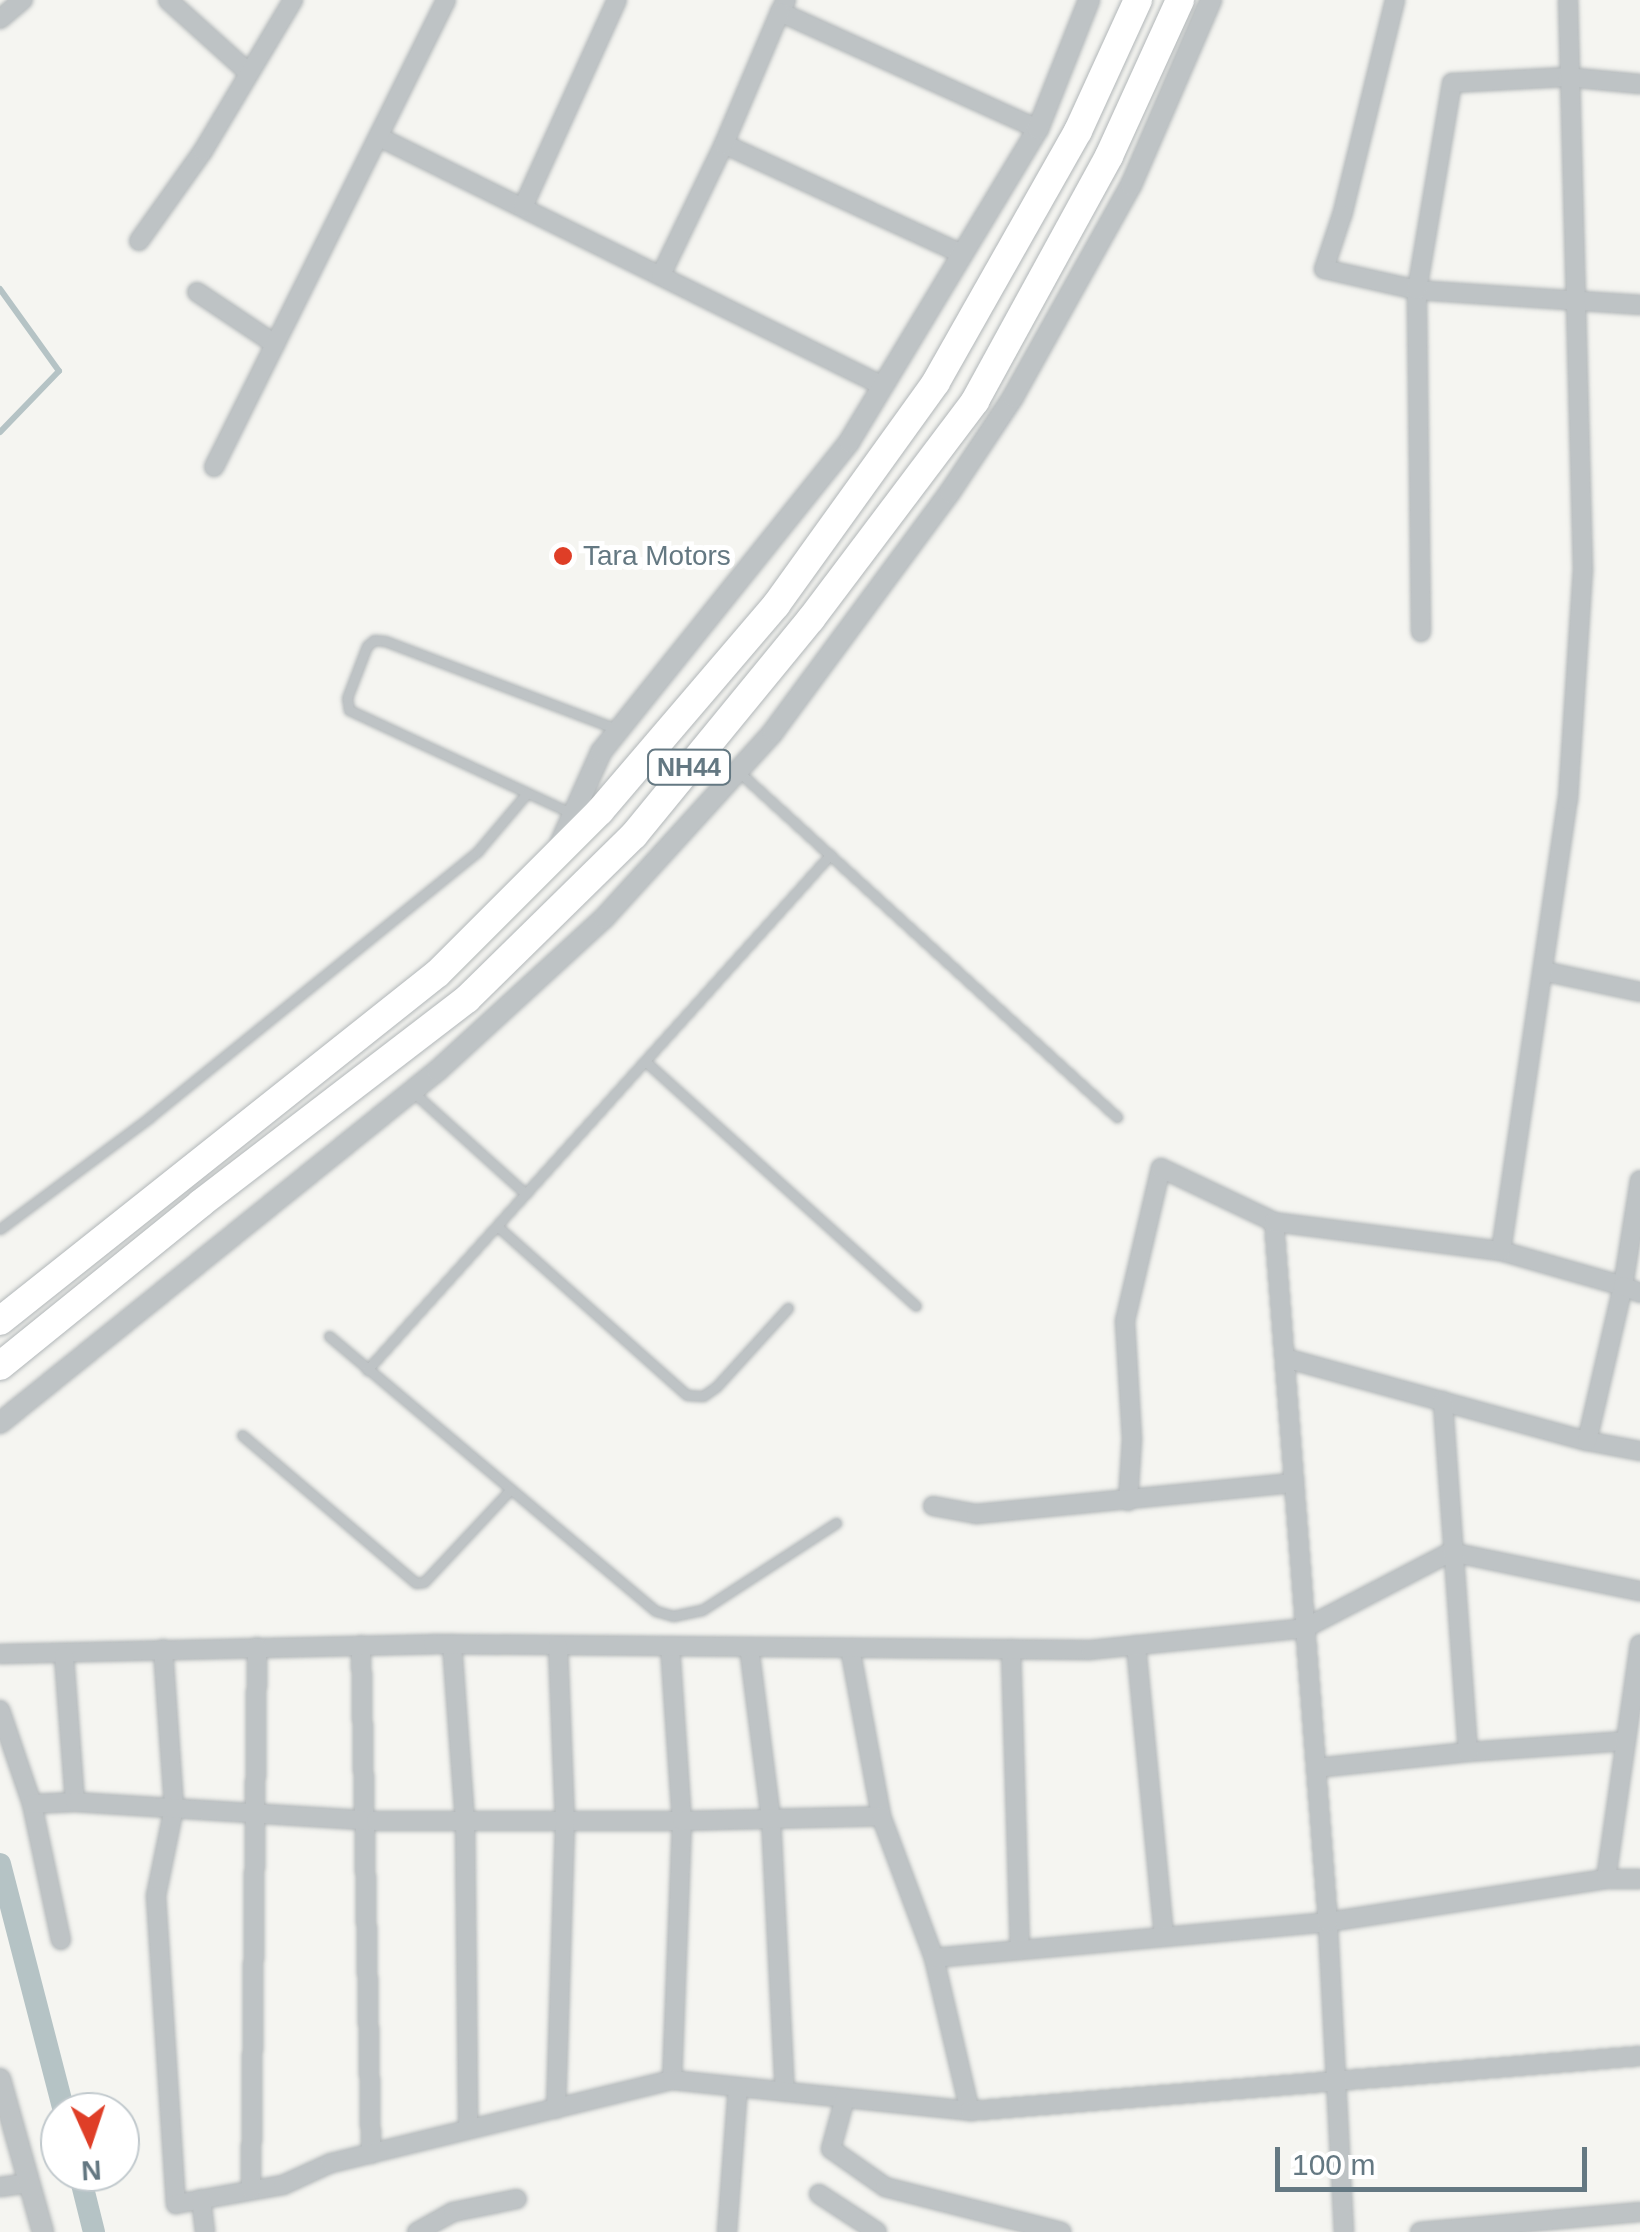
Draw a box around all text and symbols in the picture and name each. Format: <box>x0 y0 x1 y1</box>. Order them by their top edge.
place label: Tara Motors <box>583 539 731 573</box>
marker: Tara Motors <box>552 545 574 567</box>
road number: NH44 <box>646 747 732 787</box>
north arrow <box>40 2092 140 2192</box>
scale bar <box>1280 2127 1592 2189</box>
text: 100 m <box>1292 2148 1375 2181</box>
text: N <box>81 2154 102 2186</box>

